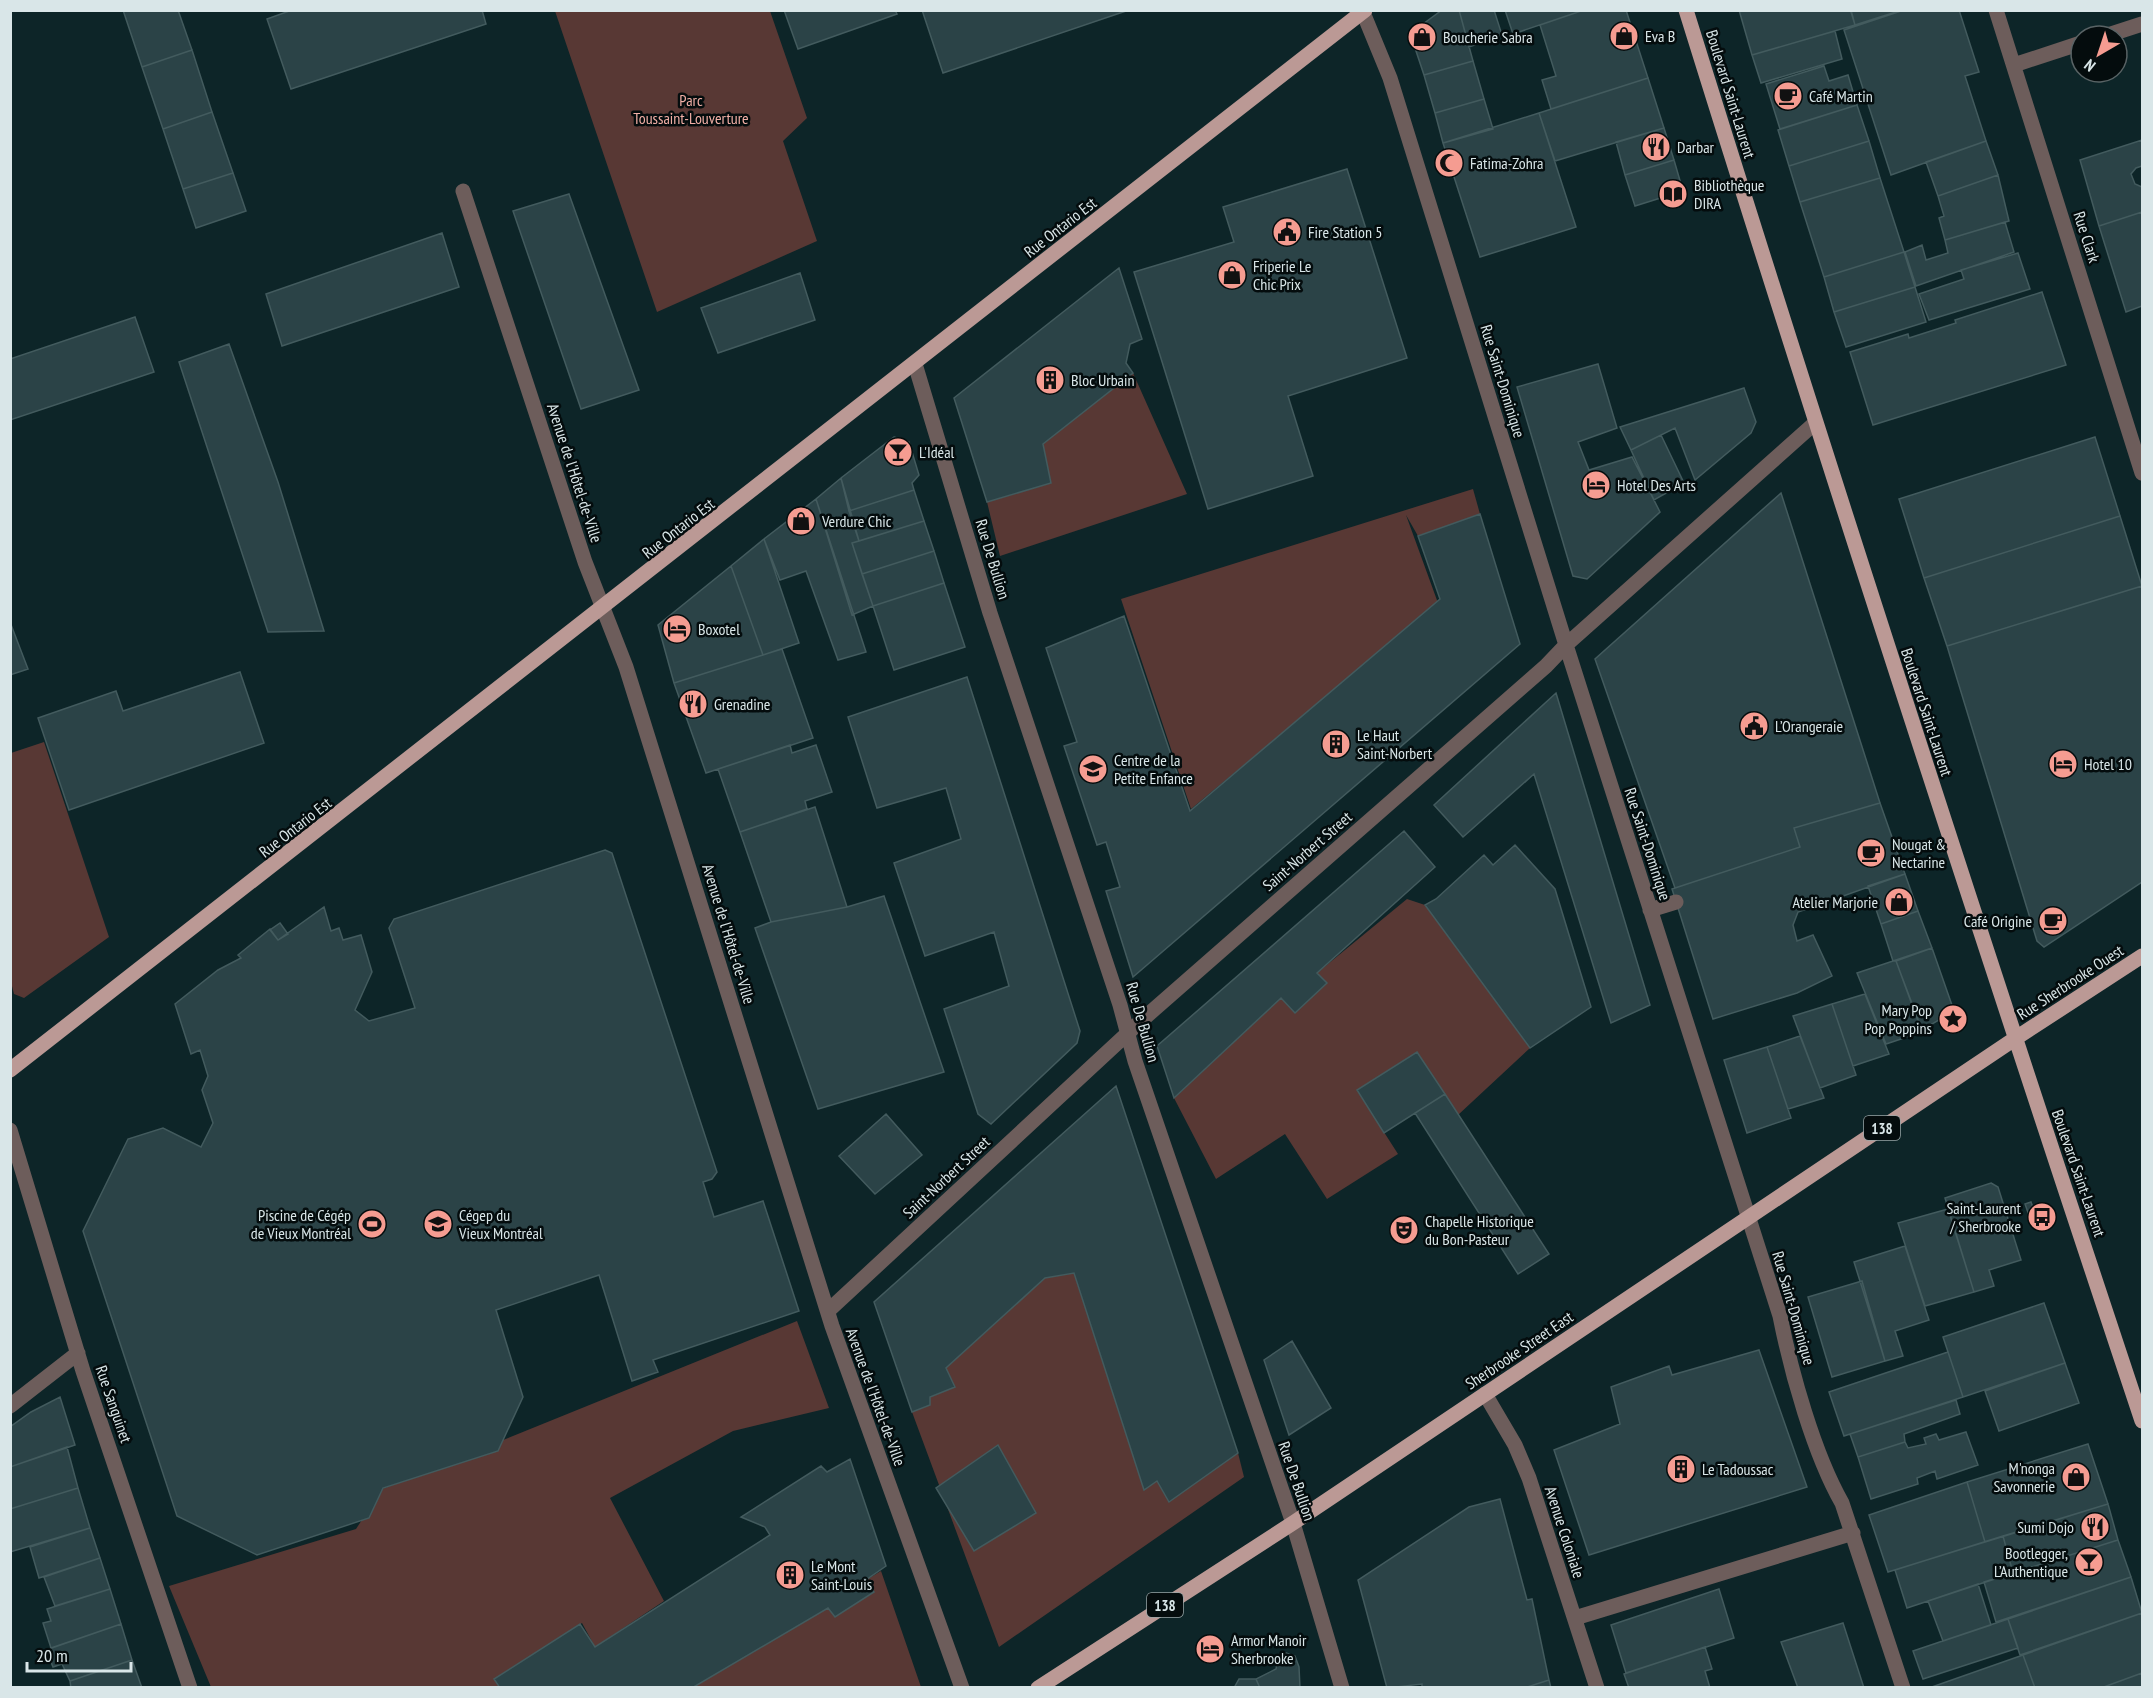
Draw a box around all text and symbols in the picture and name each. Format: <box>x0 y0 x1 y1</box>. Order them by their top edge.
shop icon: Eva B <box>1608 20 1640 52</box>
shop icon: Boucherie Sabra <box>1406 21 1438 53</box>
north arrow <box>2069 24 2129 84</box>
place label: Eva B <box>1645 26 1675 46</box>
place label: Boucherie Sabra <box>1443 27 1533 47</box>
street label: Boulevard Saint-Laurent <box>1702 27 1760 161</box>
text: N <box>2080 55 2099 76</box>
cafe icon: Café Martin <box>1772 80 1804 112</box>
place label: Café Martin <box>1809 86 1873 106</box>
park label: Parc Toussaint-Louverture <box>633 90 749 128</box>
restaurant icon: Darbar <box>1640 131 1672 163</box>
place label: Darbar <box>1677 137 1715 157</box>
mosque icon: Fatima-Zohra <box>1433 147 1465 179</box>
place label: Fatima-Zohra <box>1470 153 1544 173</box>
place label: Bibliothèque DIRA <box>1694 175 1764 213</box>
library icon: Bibliothèque DIRA <box>1657 178 1689 210</box>
street label: Rue Ontario Est <box>1020 192 1101 261</box>
street label: Rue Clark <box>2069 209 2105 266</box>
public building icon: Fire Station 5 <box>1271 216 1303 248</box>
place label: Fire Station 5 <box>1308 222 1383 242</box>
place label: Friperie Le Chic Prix <box>1253 256 1311 294</box>
shop icon: Friperie Le Chic Prix <box>1216 259 1248 291</box>
street label: Rue Saint-Dominique <box>1476 322 1530 440</box>
building icon: Bloc Urbain <box>1034 364 1066 396</box>
place label: Bloc Urbain <box>1071 370 1135 390</box>
street label: Avenue de l'Hôtel-de-Ville <box>543 401 607 545</box>
bar icon: L'Idéal <box>882 436 914 468</box>
place label: L'Idéal <box>919 442 955 462</box>
hotel icon: Hotel Des Arts <box>1580 469 1612 501</box>
place label: Hotel Des Arts <box>1617 475 1696 495</box>
street label: Rue Ontario Est <box>638 493 719 562</box>
shop icon: Verdure Chic <box>785 505 817 537</box>
place label: Verdure Chic <box>821 511 892 531</box>
street label: Rue De Bullion <box>971 517 1015 601</box>
hotel icon: Boxotel <box>661 613 693 645</box>
place label: Boxotel <box>698 619 740 639</box>
street label: Boulevard Saint-Laurent <box>1897 645 1957 779</box>
restaurant icon: Grenadine <box>677 688 709 720</box>
place label: Grenadine <box>714 694 770 714</box>
public building icon: L’Orangeraie <box>1738 710 1770 742</box>
place label: L’Orangeraie <box>1775 716 1843 736</box>
place label: Le Haut Saint-Norbert <box>1357 725 1433 763</box>
building icon: Le Haut Saint-Norbert <box>1320 728 1352 760</box>
hotel icon: Hotel 10 <box>2047 748 2079 780</box>
place label: Centre de la Petite Enfance <box>1114 750 1193 788</box>
school or university icon: Centre de la Petite Enfance <box>1077 753 1109 785</box>
place label: Hotel 10 <box>2084 754 2132 774</box>
street label: Rue Saint-Dominique <box>1620 785 1676 903</box>
street label: Rue Ontario Est <box>255 792 336 861</box>
street label: Saint-Norbert Street <box>1258 806 1356 895</box>
place label: Nougat & Nectarine <box>1892 834 1946 872</box>
cafe icon: Nougat & Nectarine <box>1855 837 1887 869</box>
street label: Avenue de l'Hôtel-de-Ville <box>698 862 760 1006</box>
shop icon: Atelier Marjorie <box>1883 886 1915 918</box>
place label: Atelier Marjorie <box>1792 892 1878 912</box>
cafe icon: Café Origine <box>2037 905 2069 937</box>
place label: Café Origine <box>1964 911 2032 931</box>
street label: Rue Sherbrooke Ouest <box>2013 940 2127 1024</box>
street label: Rue De Bullion <box>1122 980 1164 1064</box>
place label: Mary Pop Pop Poppins <box>1864 1000 1932 1038</box>
place icon: Mary Pop Pop Poppins <box>1937 1003 1969 1035</box>
street label: Boulevard Saint-Laurent <box>2048 1107 2110 1240</box>
road number: 138 <box>1864 1116 1900 1140</box>
street label: Saint-Norbert Street <box>898 1131 994 1222</box>
place label: Saint-Laurent / Sherbrooke <box>1946 1198 2022 1236</box>
bus stop icon: Saint-Laurent / Sherbrooke <box>2026 1201 2058 1233</box>
place label: Piscine de Cégép de Vieux Montréal <box>251 1205 351 1243</box>
place label: Cégep du Vieux Montréal <box>458 1205 543 1243</box>
sports icon: Piscine de Cégép de Vieux Montréal <box>356 1208 388 1240</box>
school or university icon: Cégep du Vieux Montréal <box>422 1208 454 1240</box>
place label: Chapelle Historique du Bon-Pasteur <box>1425 1211 1534 1249</box>
theatre icon: Chapelle Historique du Bon-Pasteur <box>1388 1214 1420 1246</box>
street label: Rue Saint-Dominique <box>1768 1249 1820 1367</box>
street label: Sherbrooke Street East <box>1461 1306 1577 1393</box>
street label: Avenue de l'Hôtel-de-Ville <box>842 1325 910 1469</box>
street label: Rue Sanguinet <box>91 1363 137 1446</box>
street label: Rue De Bullion <box>1274 1439 1320 1523</box>
building icon: Le Tadoussac <box>1665 1453 1697 1485</box>
place label: M'nonga Savonnerie <box>1994 1458 2055 1496</box>
place label: Le Tadoussac <box>1702 1459 1774 1479</box>
shop icon: M'nonga Savonnerie <box>2060 1461 2092 1493</box>
street label: Avenue Coloniale <box>1541 1483 1589 1581</box>
restaurant icon: Sumi Dojo <box>2079 1511 2111 1543</box>
place label: Sumi Dojo <box>2017 1517 2074 1537</box>
place label: Bootlegger, L’Authentique <box>1994 1543 2068 1581</box>
bar icon: Bootlegger, L’Authentique <box>2073 1546 2105 1578</box>
place label: Le Mont Saint-Louis <box>811 1556 872 1594</box>
building icon: Le Mont Saint-Louis <box>774 1559 806 1591</box>
road number: 138 <box>1147 1593 1183 1617</box>
place label: Armor Manoir Sherbrooke <box>1231 1630 1307 1668</box>
hotel icon: Armor Manoir Sherbrooke <box>1194 1633 1226 1665</box>
scale bar <box>27 1635 130 1673</box>
text: 20 m <box>36 1644 68 1667</box>

